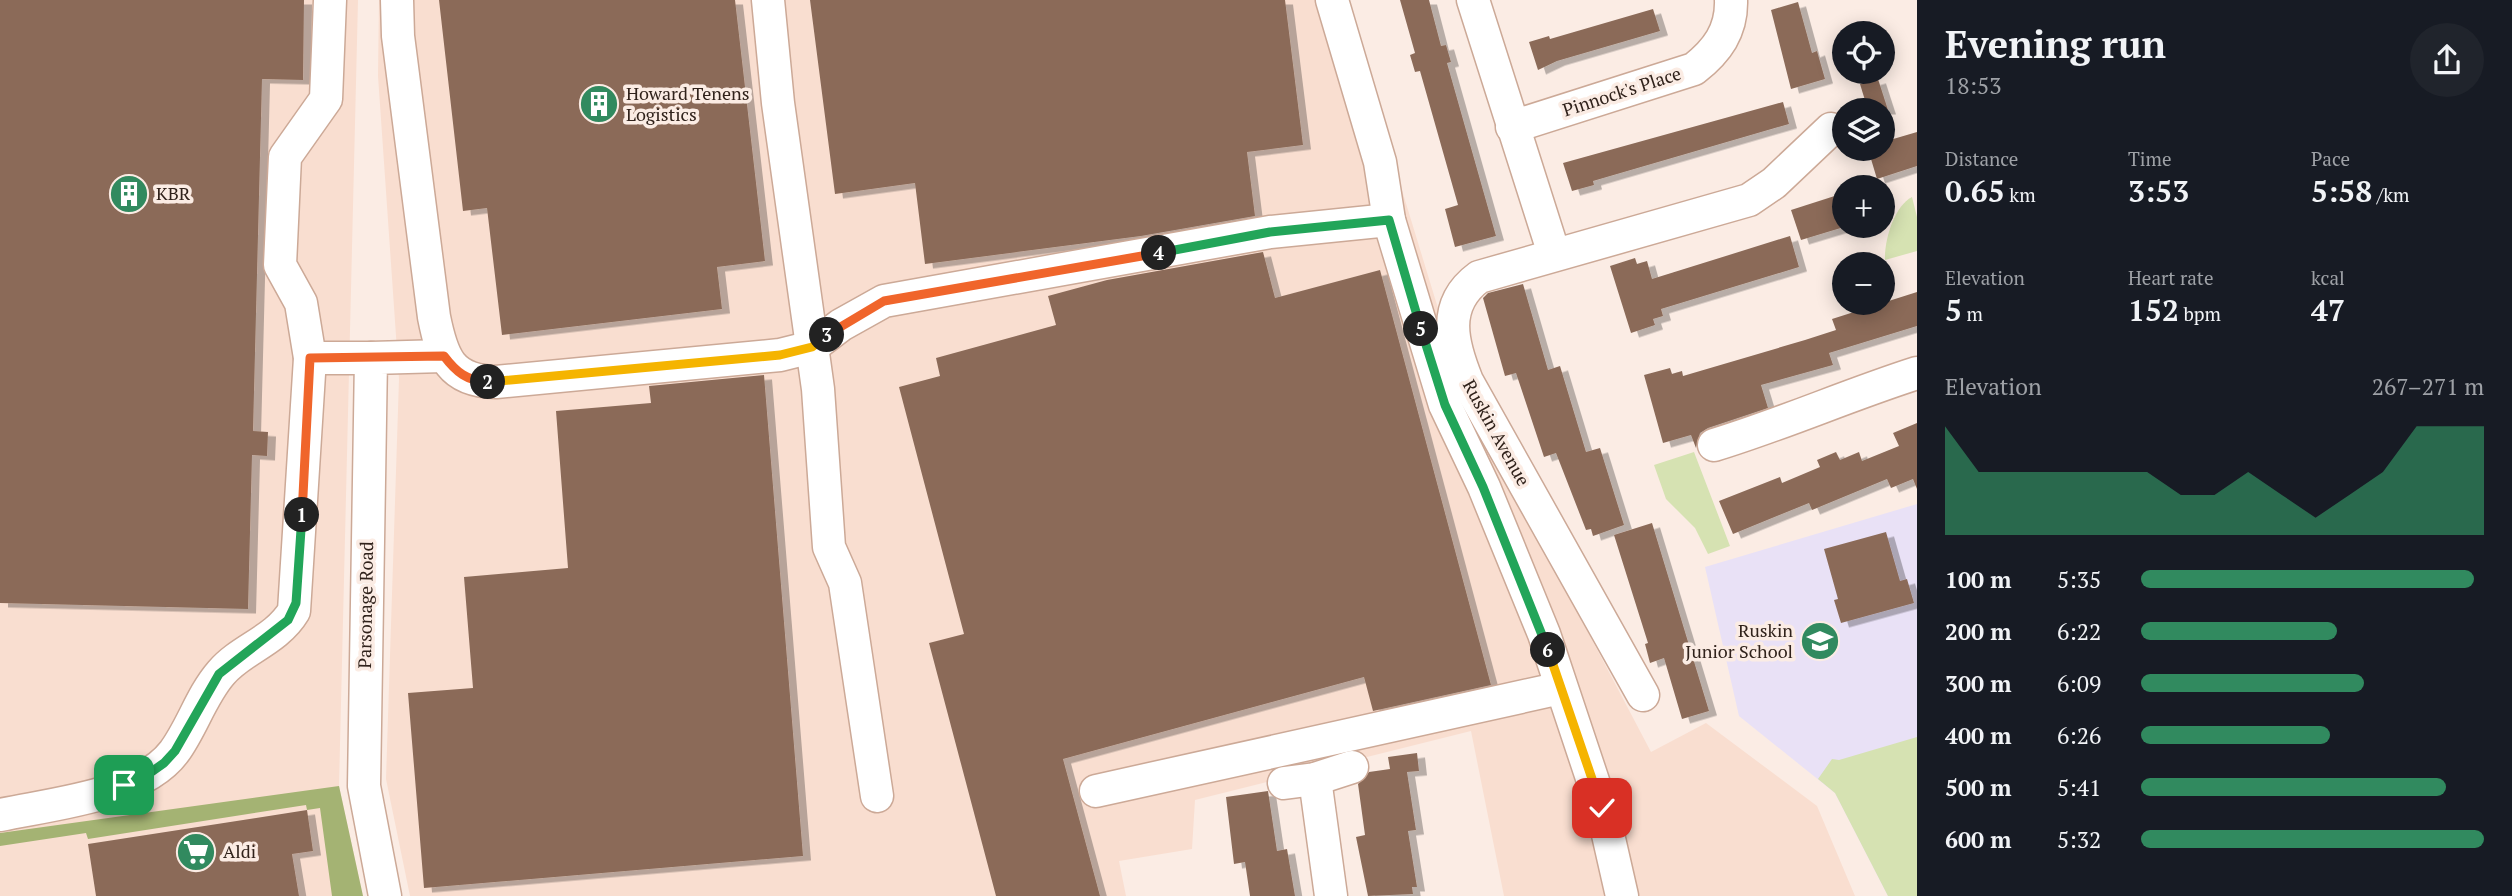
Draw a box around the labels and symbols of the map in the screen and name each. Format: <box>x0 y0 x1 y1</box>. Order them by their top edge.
street label: Pinnock's Place <box>1559 61 1684 121</box>
place label: Howard Tenens Logistics <box>626 81 750 126</box>
building icon: Howard Tenens Logistics <box>578 83 620 125</box>
building icon: KBR <box>108 173 150 215</box>
place label: KBR <box>156 181 191 205</box>
pin: 4 <box>1142 236 1176 270</box>
pin: 5 <box>1404 312 1438 346</box>
pin: 3 <box>810 318 844 352</box>
pin: 2 <box>470 364 505 400</box>
street label: Ruskin Avenue <box>1458 375 1536 490</box>
pin: 1 <box>284 498 320 532</box>
street label: Parsonage Road <box>352 541 378 669</box>
place label: Ruskin Junior School <box>1685 618 1793 663</box>
school or university icon: Ruskin Junior School <box>1799 620 1841 662</box>
pin: 6 <box>1530 632 1566 668</box>
pin <box>94 755 154 815</box>
pin <box>1572 778 1632 838</box>
supermarket icon: Aldi <box>175 831 217 873</box>
place label: Aldi <box>223 839 256 863</box>

